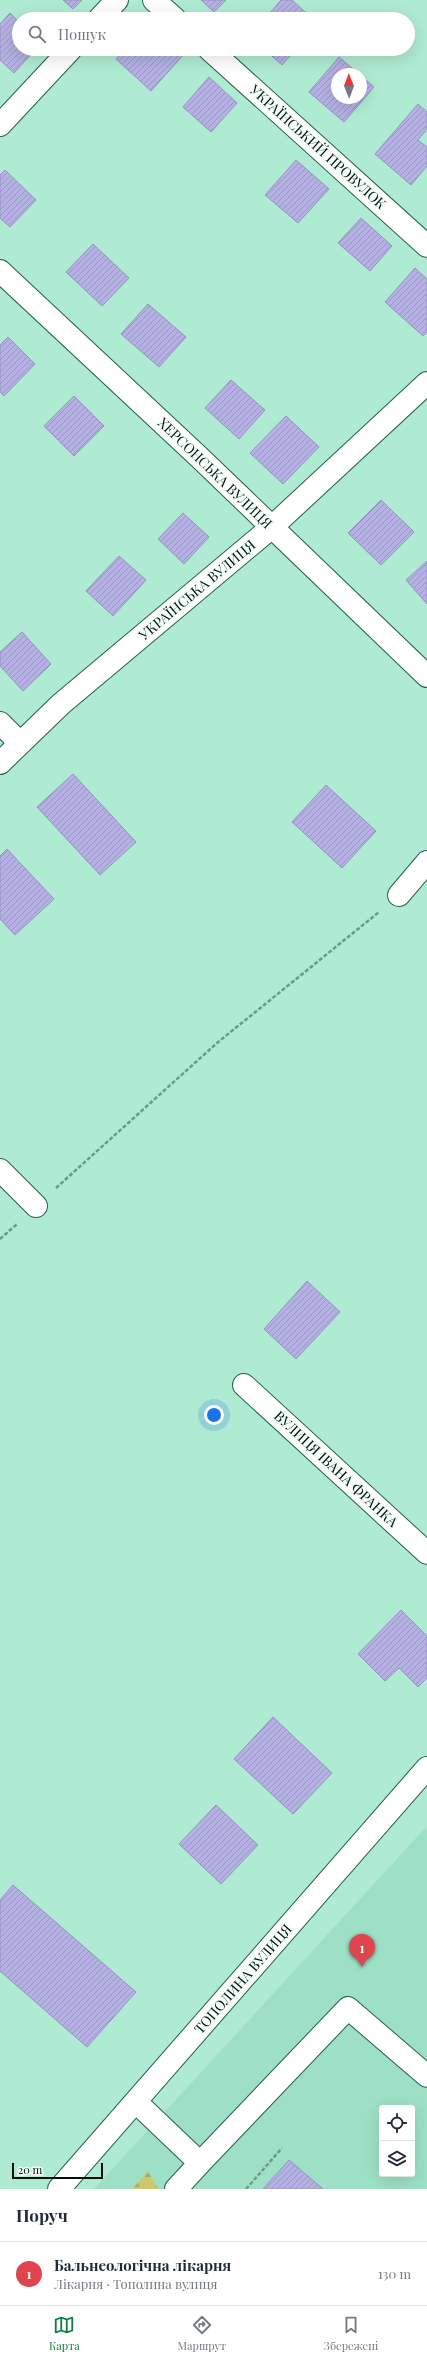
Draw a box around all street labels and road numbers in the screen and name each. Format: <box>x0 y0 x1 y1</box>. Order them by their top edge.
street label: УКРАЇНСЬКИЙ ПРОВУЛОК <box>245 79 391 213</box>
street label: ХЕРСОНСЬКА ВУЛИЦЯ <box>154 413 277 532</box>
street label: УКРАЇНСЬКА ВУЛИЦЯ <box>134 535 259 645</box>
street label: ВУЛИЦЯ ІВАНА ФРАНКА <box>270 1406 402 1531</box>
street label: ТОПОЛИНА ВУЛИЦЯ <box>190 1920 296 2038</box>

